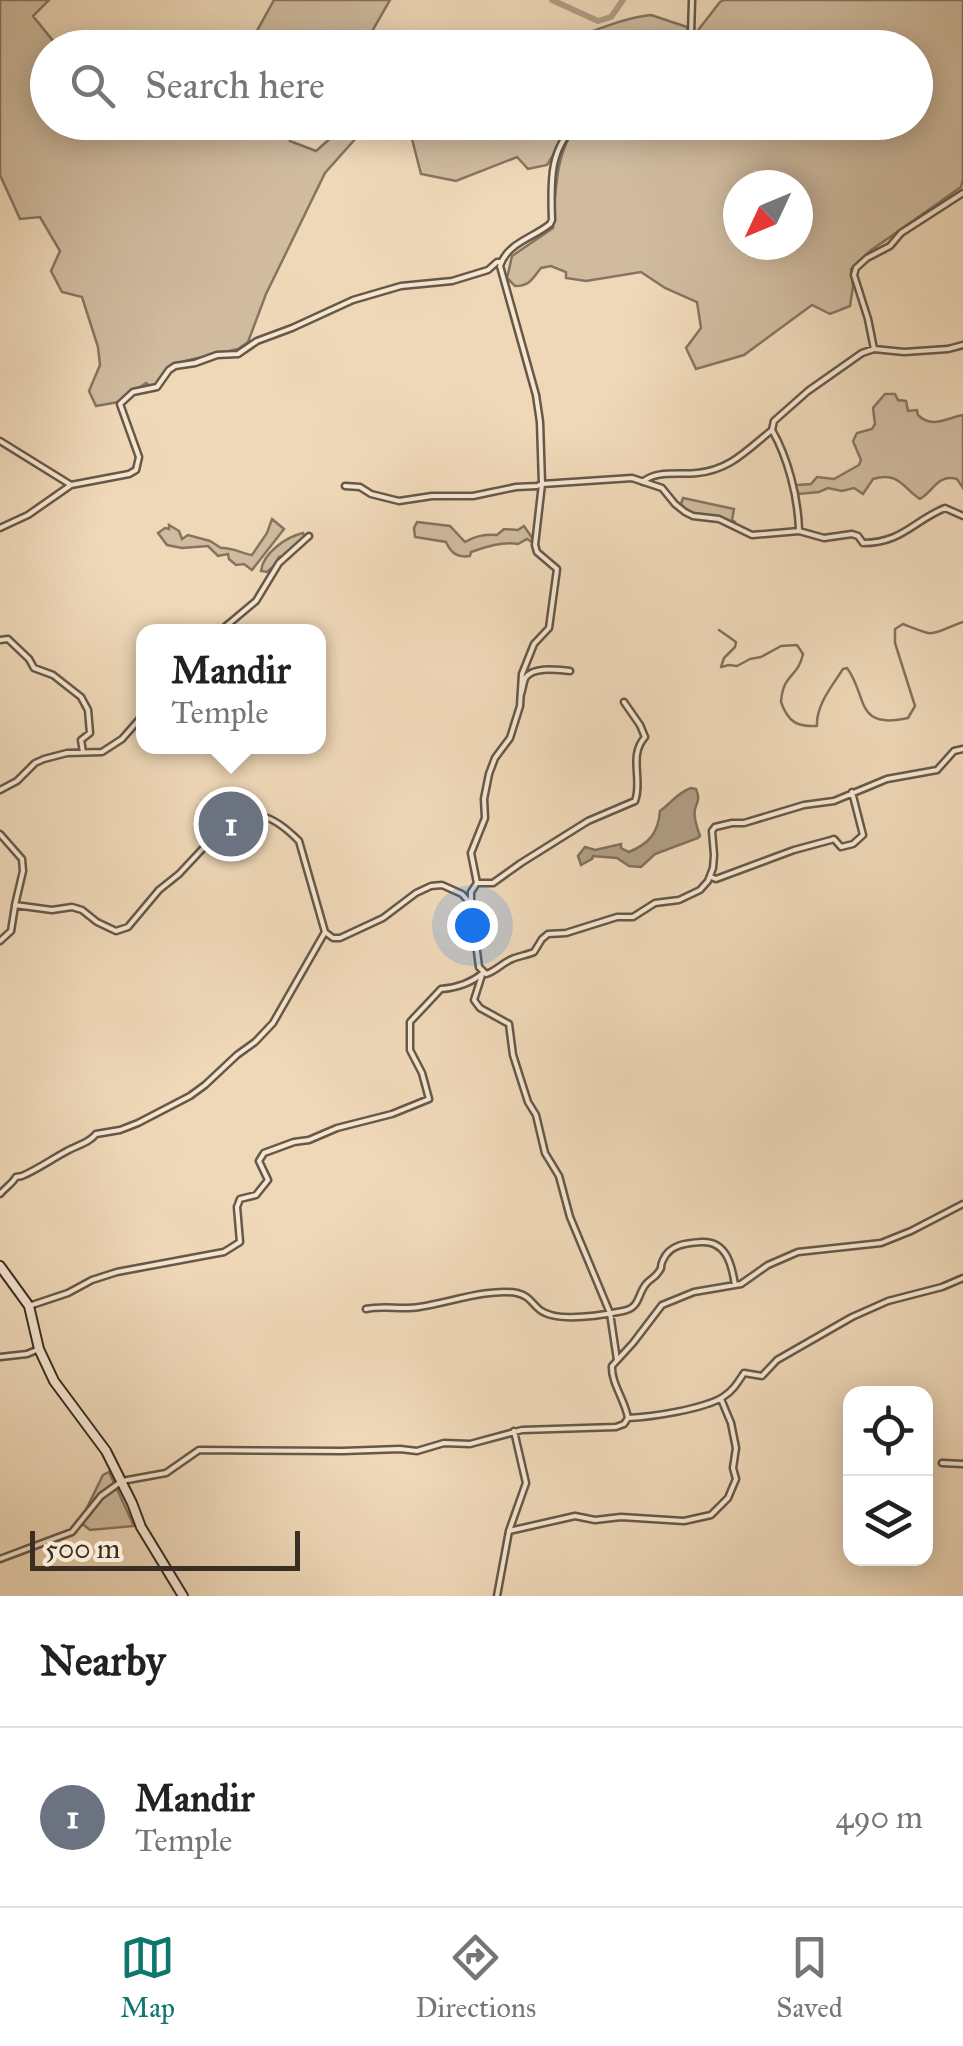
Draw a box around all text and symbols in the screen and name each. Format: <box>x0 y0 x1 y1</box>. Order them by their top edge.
search box <box>30 30 933 140</box>
icon: search <box>65 58 120 113</box>
text: Search here <box>145 62 325 108</box>
north arrow <box>723 170 813 260</box>
popup <box>136 624 326 754</box>
text: Mandir <box>171 647 291 693</box>
text: Temple <box>171 693 268 732</box>
pin: 1 <box>198 786 264 862</box>
your location <box>447 900 498 951</box>
map controls <box>843 1386 933 1566</box>
button: locate <box>843 1386 933 1476</box>
button: layers <box>843 1476 933 1566</box>
scale bar <box>30 1526 300 1570</box>
text: 500 m <box>45 1531 120 1566</box>
text: Nearby <box>40 1635 165 1687</box>
text: Mandir <box>135 1775 255 1821</box>
text: 1 <box>66 1798 79 1837</box>
text: 490 m <box>836 1798 923 1837</box>
text: Temple <box>135 1821 232 1860</box>
tab: Map <box>120 1930 175 2025</box>
tab: Directions <box>415 1930 536 2025</box>
tab: Saved <box>776 1930 843 2025</box>

